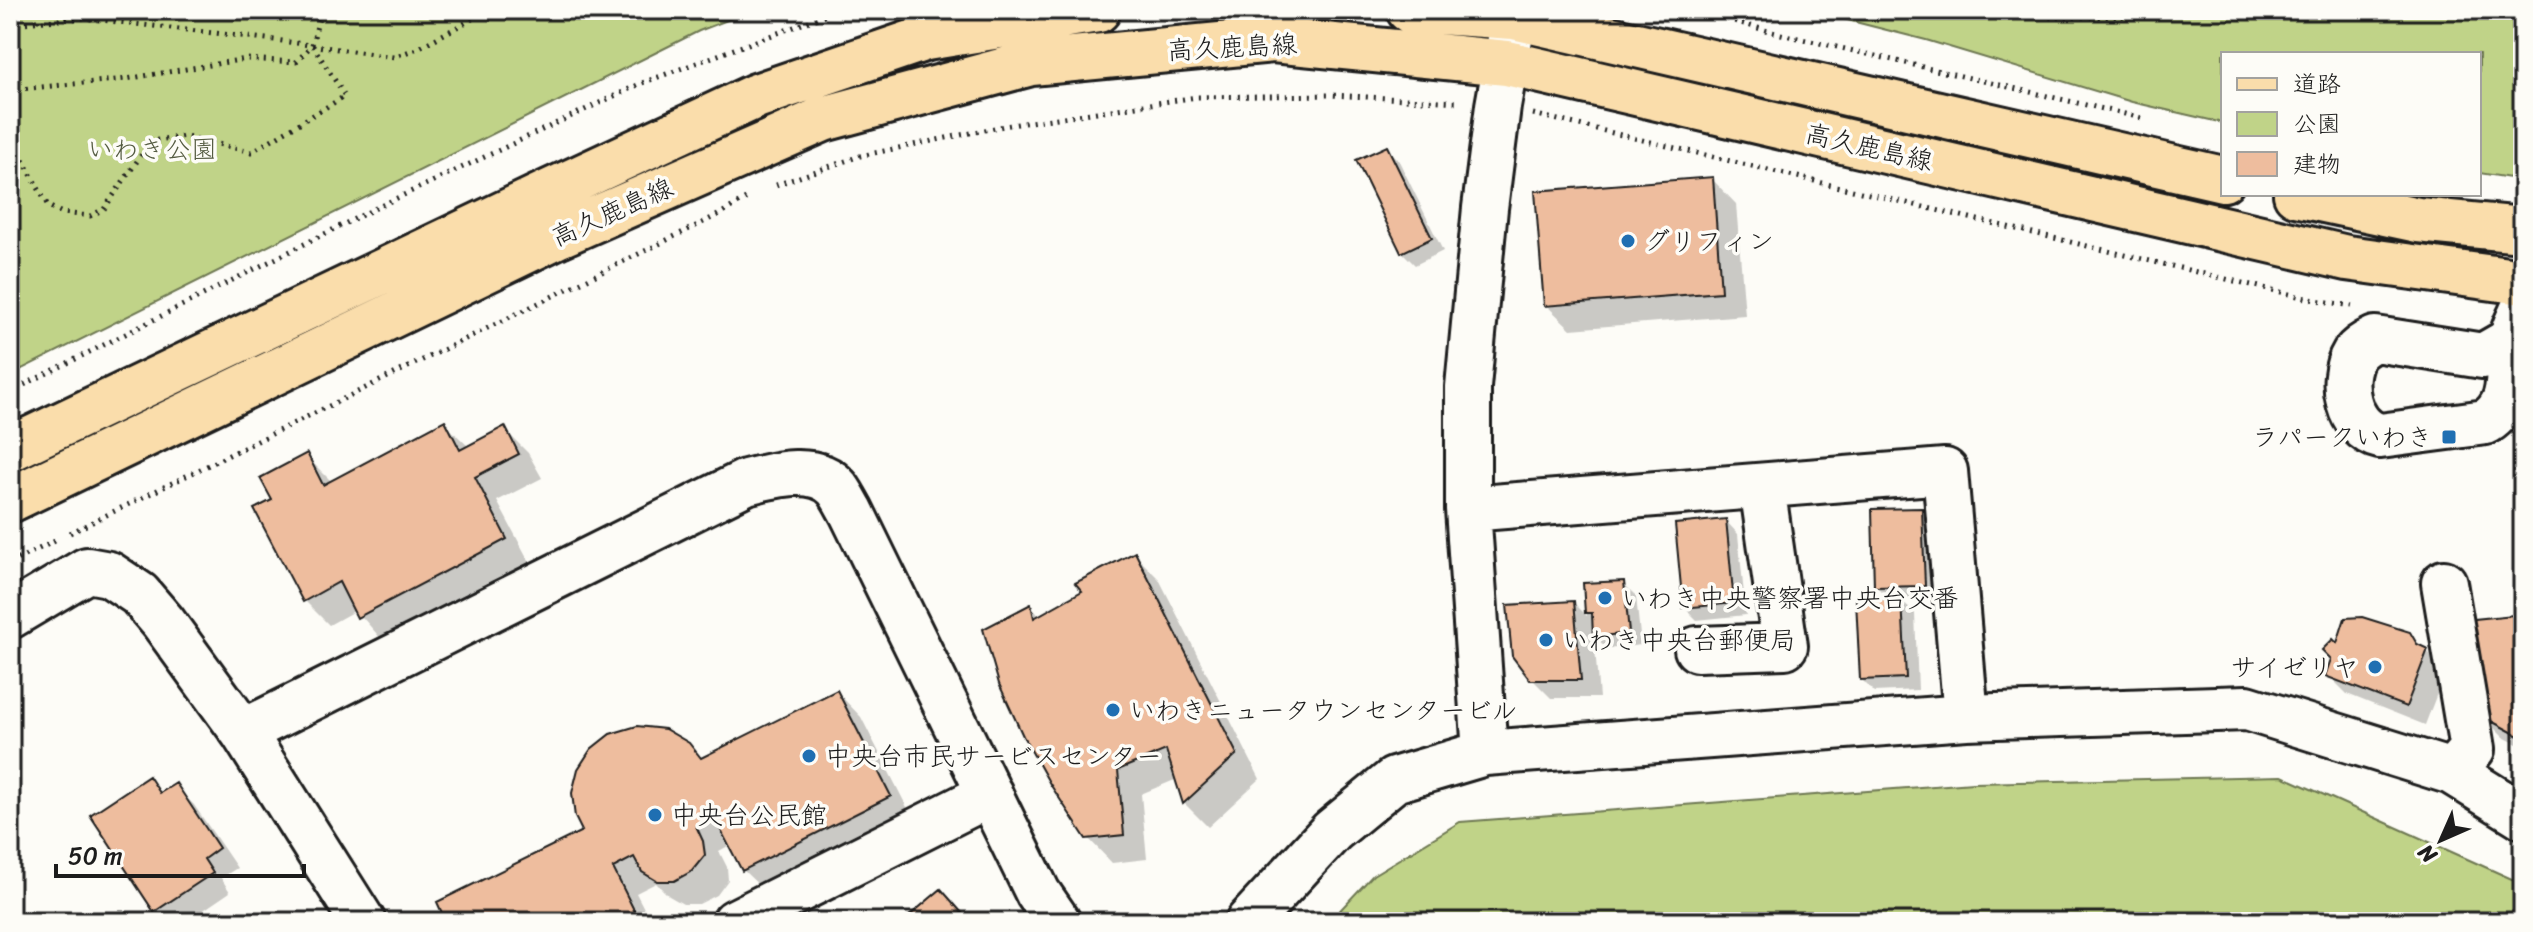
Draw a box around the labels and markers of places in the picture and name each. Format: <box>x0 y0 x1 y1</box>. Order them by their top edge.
place label: グリフィン <box>1644 218 1774 264</box>
marker: グリフィン <box>1619 232 1637 250</box>
place label: ラパークいわき <box>2252 414 2433 460</box>
marker: ラパークいわき <box>2440 428 2458 446</box>
place label: いわき中央警察署中央台交番 <box>1621 575 1959 621</box>
marker: いわき中央警察署中央台交番 <box>1596 589 1614 607</box>
place label: いわき中央台郵便局 <box>1562 617 1796 663</box>
marker: いわき中央台郵便局 <box>1537 631 1555 649</box>
place label: サイゼリヤ <box>2231 644 2359 690</box>
marker: サイゼリヤ <box>2366 658 2384 676</box>
place label: いわきニュータウンセンタービル <box>1129 687 1517 733</box>
marker: いわきニュータウンセンタービル <box>1104 701 1122 719</box>
place label: 中央台市民サービスセンター <box>825 733 1162 779</box>
marker: 中央台市民サービスセンター <box>800 747 818 765</box>
place label: 中央台公民館 <box>671 792 827 838</box>
marker: 中央台公民館 <box>646 806 664 824</box>

